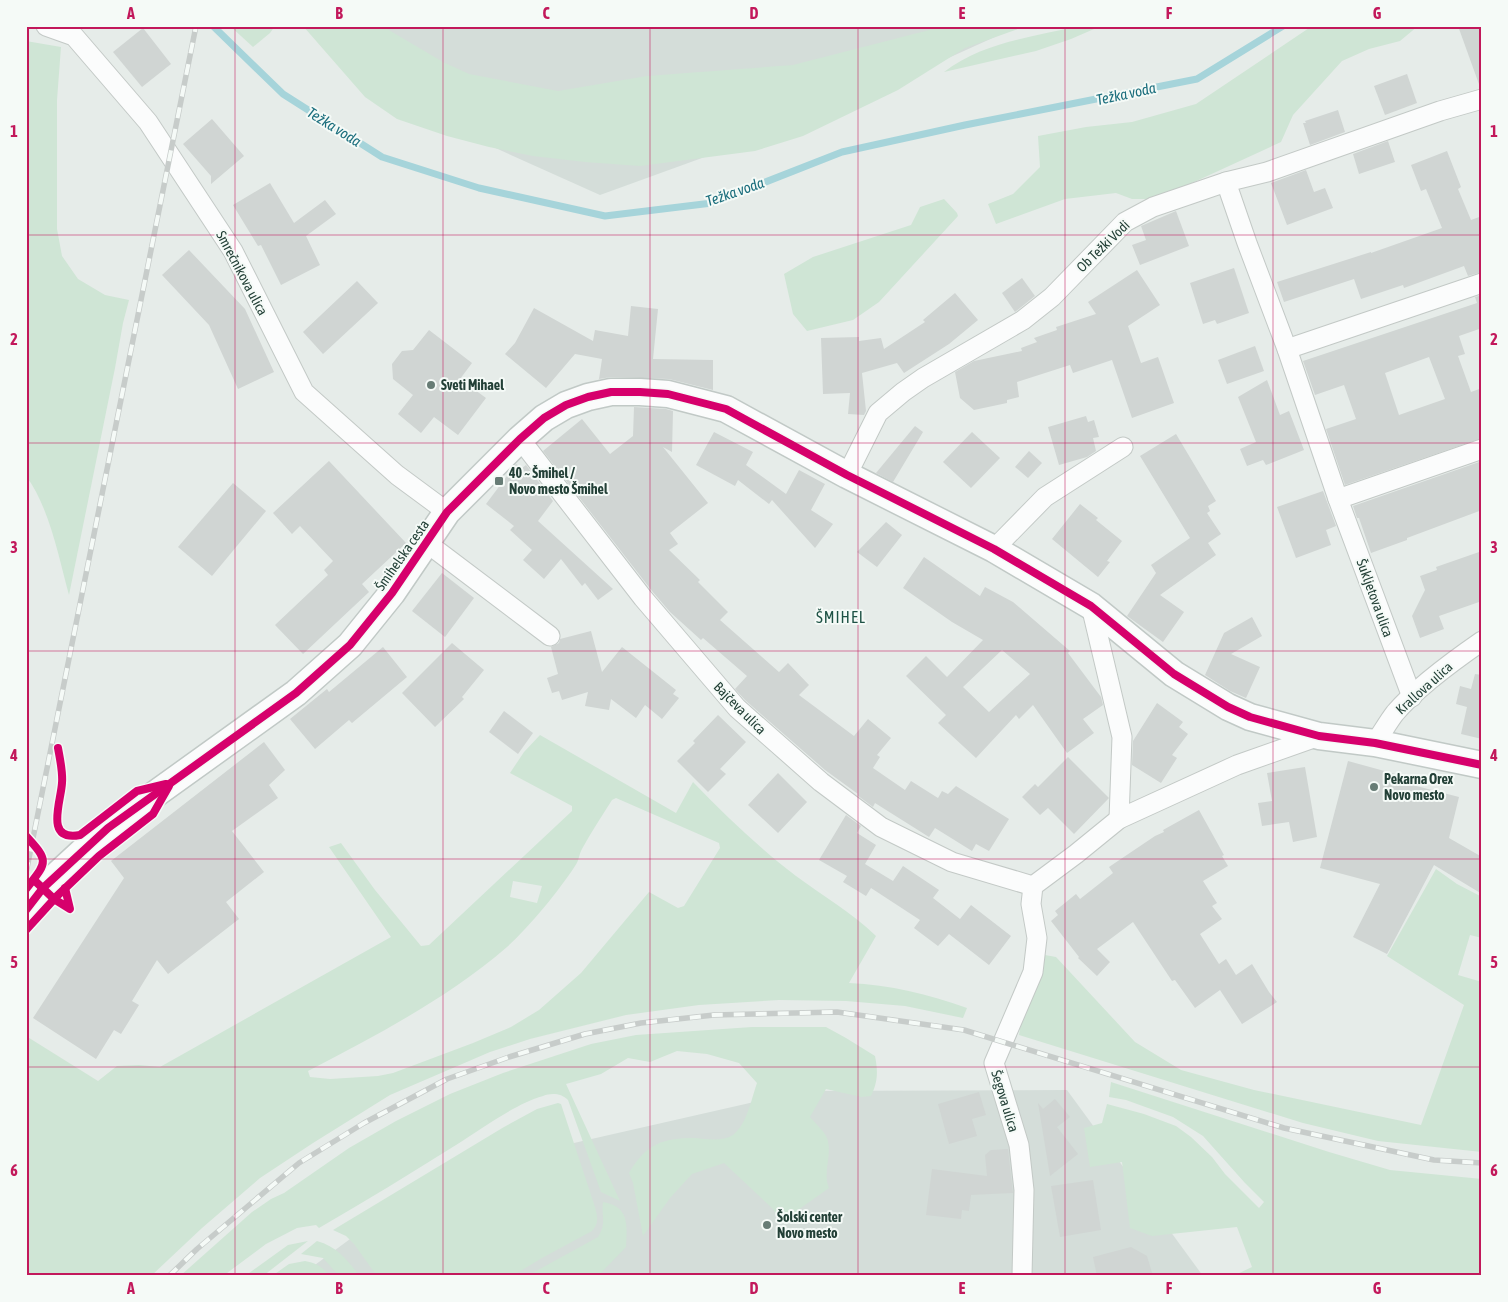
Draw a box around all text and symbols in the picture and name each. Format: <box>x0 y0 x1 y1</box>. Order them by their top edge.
text: A <box>126 4 135 22</box>
text: B <box>335 4 343 22</box>
text: C <box>542 4 550 22</box>
text: D <box>750 4 759 22</box>
text: E <box>959 4 966 22</box>
text: F <box>1166 4 1173 22</box>
text: G <box>1373 4 1382 22</box>
water label: Težka voda <box>1095 79 1157 108</box>
water label: Težka voda <box>304 103 364 150</box>
text: 1 <box>10 122 18 140</box>
text: 1 <box>1490 122 1498 140</box>
water label: Težka voda <box>704 174 766 209</box>
street label: Ob Težki Vodi <box>1073 217 1133 275</box>
street label: Smrečnikova ulica <box>213 228 271 318</box>
text: 2 <box>10 330 18 348</box>
text: 2 <box>1490 330 1498 348</box>
place label: Sveti Mihael <box>441 377 504 393</box>
marker: Sveti Mihael <box>425 379 437 391</box>
place label: 40 ~ Šmihel / Novo mesto Šmihel <box>508 465 608 497</box>
marker: 40 ~ Šmihel / Novo mesto Šmihel <box>493 475 505 487</box>
street label: Šmihelska cesta <box>372 517 432 593</box>
text: 3 <box>10 538 18 556</box>
text: 3 <box>1490 538 1498 556</box>
street label: Šukljetova ulica <box>1353 557 1397 639</box>
district label: ŠMIHEL <box>816 608 866 626</box>
street label: Krallova ulica <box>1392 659 1456 717</box>
street label: Bajčeva ulica <box>711 679 769 737</box>
text: 4 <box>9 746 18 764</box>
text: 4 <box>1489 746 1498 764</box>
place label: Pekarna Orex Novo mesto <box>1384 771 1454 803</box>
marker: Pekarna Orex Novo mesto <box>1368 781 1380 793</box>
text: 5 <box>10 953 18 971</box>
text: 5 <box>1490 953 1498 971</box>
street label: Šegova ulica <box>988 1068 1022 1134</box>
text: 6 <box>10 1161 18 1179</box>
text: 6 <box>1490 1161 1498 1179</box>
place label: Šolski center Novo mesto <box>777 1209 843 1241</box>
marker: Šolski center Novo mesto <box>761 1219 773 1231</box>
text: A <box>126 1279 135 1297</box>
text: B <box>335 1279 343 1297</box>
text: C <box>542 1279 550 1297</box>
text: D <box>750 1279 759 1297</box>
text: E <box>959 1279 966 1297</box>
text: F <box>1166 1279 1173 1297</box>
text: G <box>1373 1279 1382 1297</box>

